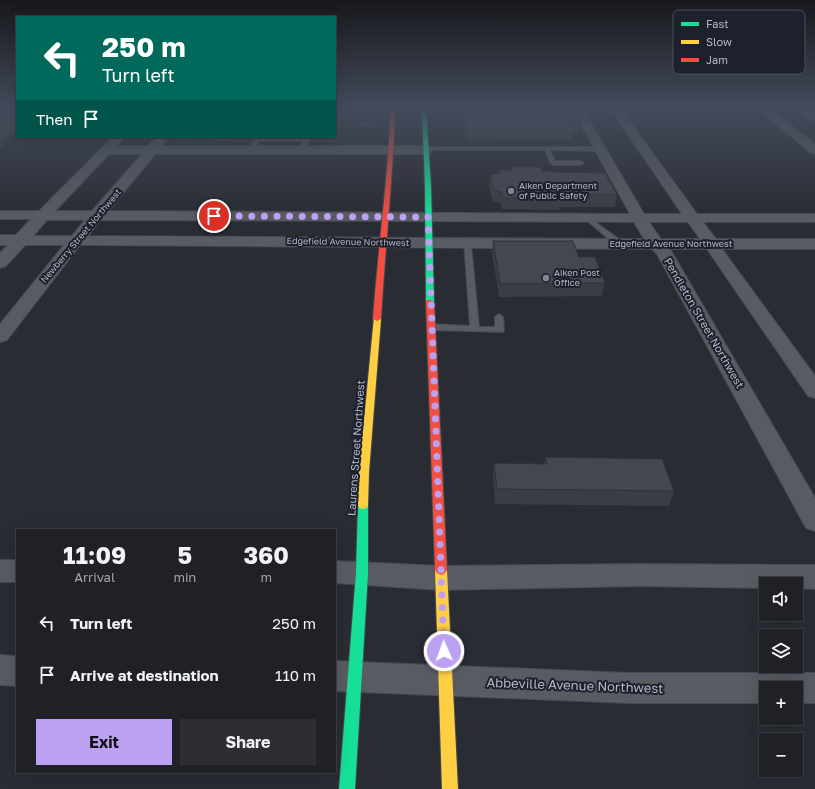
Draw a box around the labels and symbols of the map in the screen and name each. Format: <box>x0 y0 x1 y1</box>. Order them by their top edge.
legend <box>673 10 805 74</box>
text: Fast <box>706 17 729 30</box>
text: Slow <box>706 35 732 48</box>
text: Jam <box>706 53 728 66</box>
place label: Aiken Department of Public Safety <box>519 180 597 201</box>
street label: Newberry Street Northwest <box>38 186 123 285</box>
marker: Aiken Department of Public Safety <box>506 186 516 196</box>
pin <box>197 199 231 233</box>
street label: Edgefield Avenue Northwest <box>286 235 410 248</box>
street label: Edgefield Avenue Northwest <box>610 238 733 249</box>
street label: Pendleton Street Northwest <box>662 255 747 390</box>
place label: Aiken Post Office <box>554 267 600 288</box>
marker: Aiken Post Office <box>541 273 551 283</box>
street label: Laurens Street Northwest <box>344 379 367 516</box>
position arrow <box>423 630 465 672</box>
street label: Abbeville Avenue Northwest <box>486 674 664 696</box>

